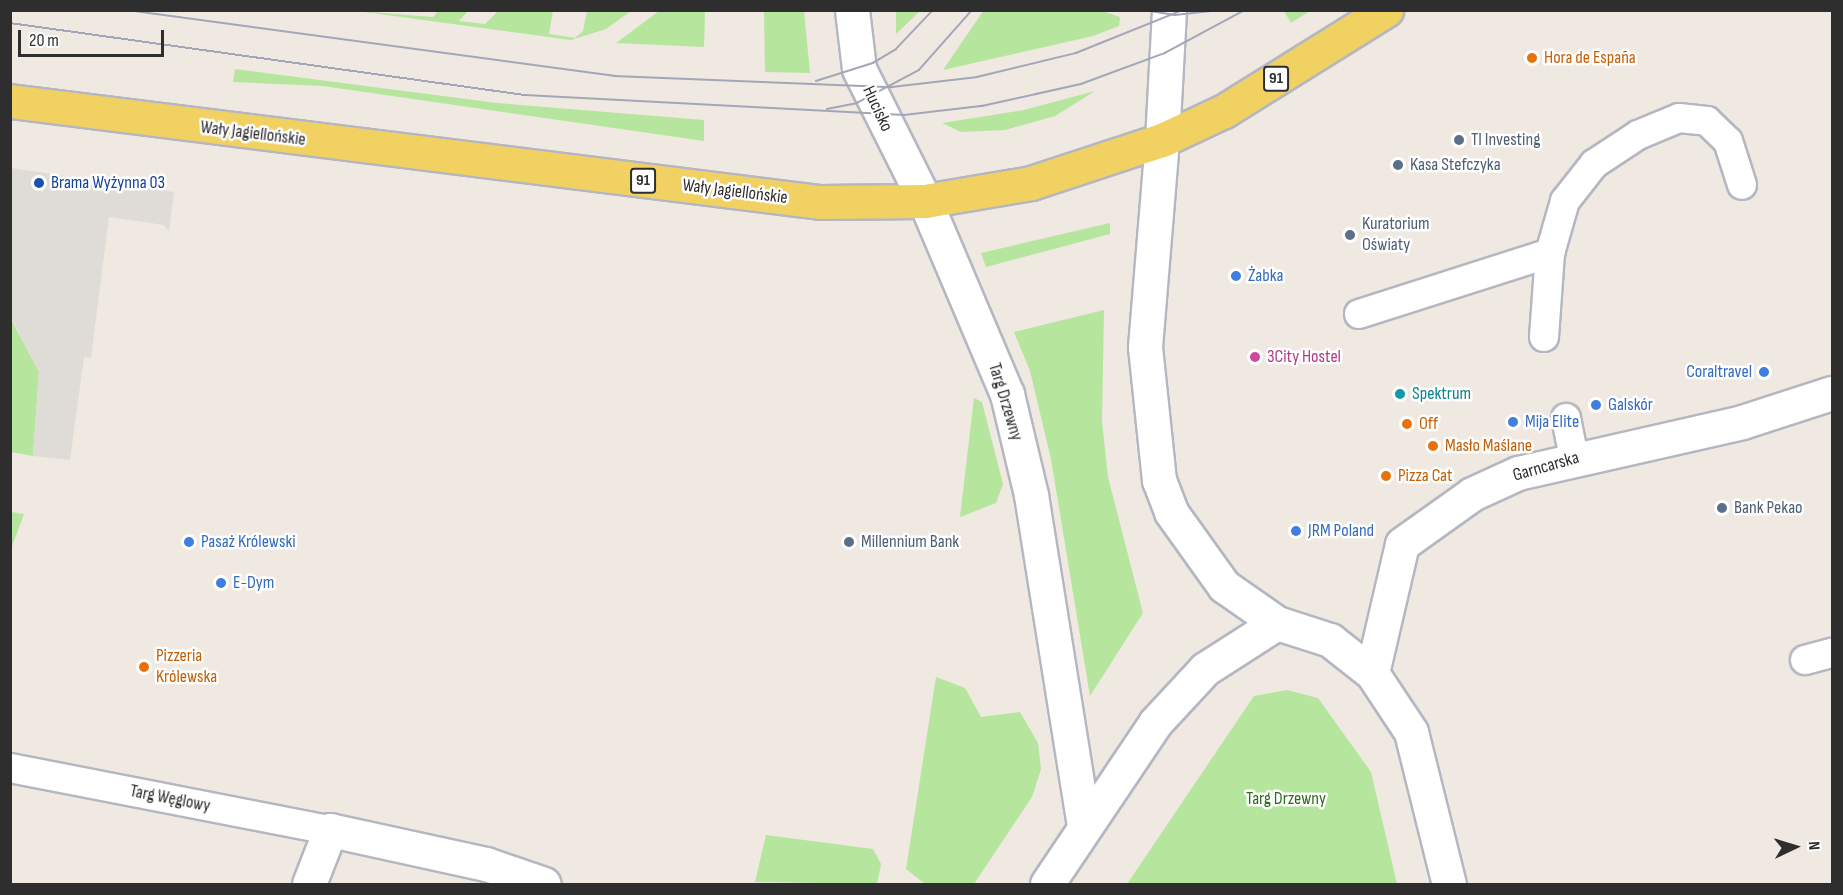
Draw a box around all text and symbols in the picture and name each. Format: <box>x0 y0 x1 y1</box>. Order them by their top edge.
scale bar <box>21 18 166 56</box>
text: 20 m <box>29 30 59 51</box>
place label: Hora de España <box>1544 47 1636 69</box>
marker: Hora de España <box>1525 51 1539 65</box>
road number: 91 <box>1262 66 1290 92</box>
street label: Hucisko <box>857 83 897 135</box>
street label: Wały Jagiellońskie <box>199 117 307 151</box>
place label: TI Investing <box>1471 129 1540 151</box>
marker: TI Investing <box>1452 133 1466 147</box>
place label: Kasa Stefczyka <box>1410 154 1501 176</box>
marker: Kasa Stefczyka <box>1391 158 1405 172</box>
road number: 91 <box>630 168 656 194</box>
place label: Brama Wyżynna 03 <box>51 172 165 194</box>
street label: Wały Jagiellońskie <box>681 175 789 209</box>
marker: Brama Wyżynna 03 <box>32 176 46 190</box>
place label: Kuratorium Oświaty <box>1362 214 1430 256</box>
marker: Kuratorium Oświaty <box>1343 228 1357 242</box>
place label: Żabka <box>1248 265 1283 287</box>
marker: Żabka <box>1229 269 1243 283</box>
place label: 3City Hostel <box>1267 346 1341 368</box>
marker: 3City Hostel <box>1248 350 1262 364</box>
street label: Targ Drzewny <box>983 361 1027 443</box>
place label: Coraltravel <box>1686 361 1752 383</box>
marker: Coraltravel <box>1757 365 1771 379</box>
place label: Spektrum <box>1412 383 1471 405</box>
marker: Spektrum <box>1393 387 1407 401</box>
place label: Galskór <box>1608 394 1653 416</box>
marker: Galskór <box>1589 398 1603 412</box>
place label: Mija Elite <box>1525 411 1579 433</box>
place label: Off <box>1419 413 1438 435</box>
marker: Mija Elite <box>1506 415 1520 429</box>
marker: Off <box>1400 417 1414 431</box>
place label: Masło Maślane <box>1445 435 1532 457</box>
marker: Masło Maślane <box>1426 439 1440 453</box>
street label: Garncarska <box>1510 447 1582 487</box>
place label: Pizza Cat <box>1398 465 1453 487</box>
marker: Pizza Cat <box>1379 469 1393 483</box>
place label: Bank Pekao <box>1734 497 1803 519</box>
marker: Bank Pekao <box>1715 501 1729 515</box>
place label: JRM Poland <box>1308 520 1374 542</box>
marker: JRM Poland <box>1289 524 1303 538</box>
place label: Pasaż Królewski <box>201 531 296 553</box>
place label: Millennium Bank <box>861 531 959 553</box>
marker: Pasaż Królewski <box>182 535 196 549</box>
marker: Millennium Bank <box>842 535 856 549</box>
place label: E-Dym <box>233 572 274 594</box>
marker: E-Dym <box>214 576 228 590</box>
place label: Pizzeria Królewska <box>156 646 217 688</box>
marker: Pizzeria Królewska <box>137 660 151 674</box>
street label: Targ Węglowy <box>128 781 212 817</box>
park label: Targ Drzewny <box>1246 788 1326 810</box>
north arrow <box>1765 817 1825 877</box>
text: N <box>1804 841 1823 851</box>

